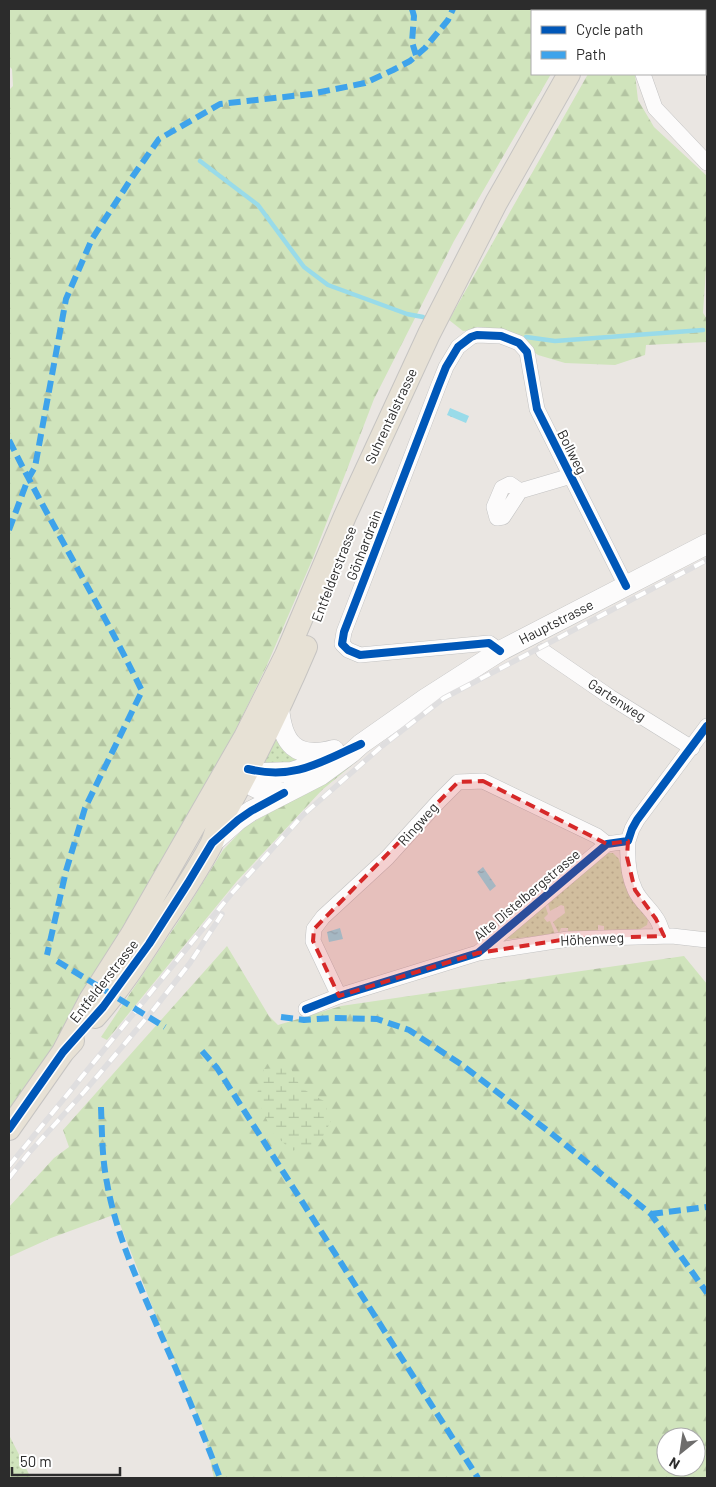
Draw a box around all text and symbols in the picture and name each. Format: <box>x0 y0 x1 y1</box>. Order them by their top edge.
legend <box>531 10 706 75</box>
text: Cycle path <box>576 20 643 38</box>
text: Path <box>576 45 606 63</box>
street label: Suhrentalstrasse <box>361 365 420 466</box>
street label: Bollweg <box>554 427 591 477</box>
street label: Gönhardrain <box>342 507 385 583</box>
street label: Entfelderstrasse <box>307 524 360 624</box>
street label: Hauptstrasse <box>516 596 596 648</box>
street label: Gartenweg <box>585 675 649 725</box>
street label: Ringweg <box>394 799 441 849</box>
street label: Alte Distelbergstrasse <box>470 845 583 944</box>
street label: Höhenweg <box>560 928 624 949</box>
street label: Entfelderstrasse <box>66 936 141 1026</box>
north arrow <box>656 1427 706 1477</box>
scale bar <box>12 1444 120 1476</box>
text: 50 m <box>20 1452 52 1470</box>
text: N <box>666 1454 683 1473</box>

